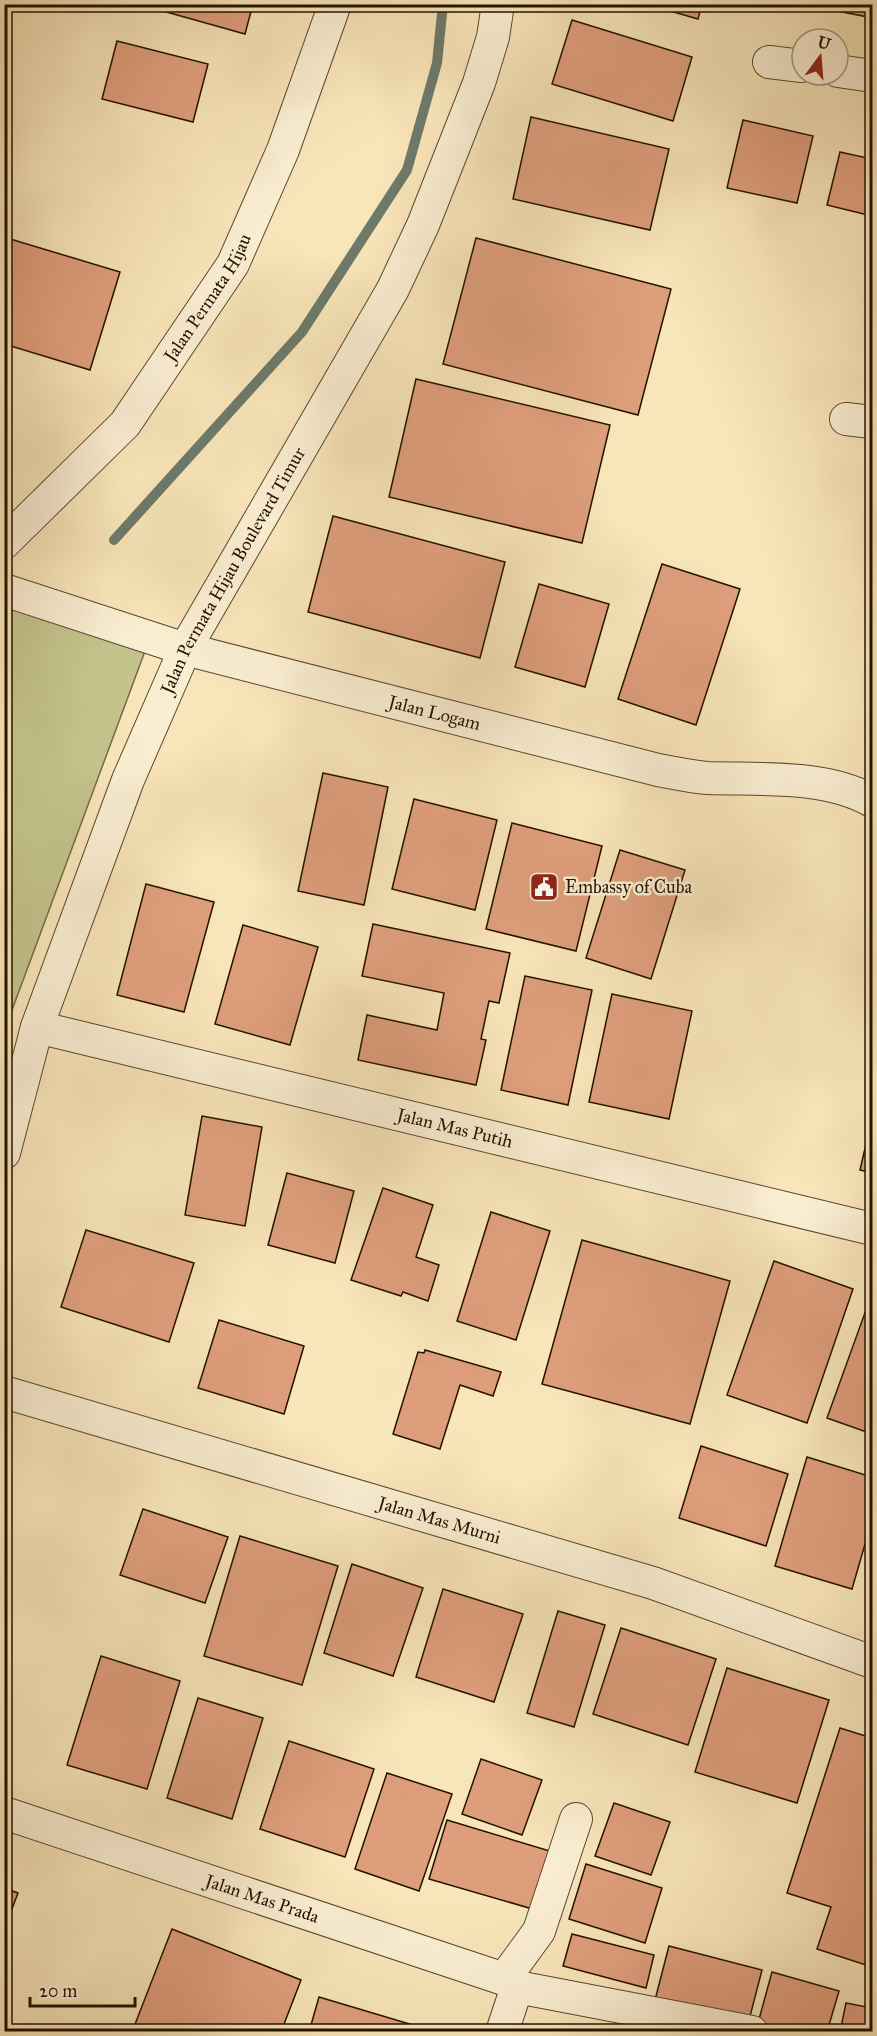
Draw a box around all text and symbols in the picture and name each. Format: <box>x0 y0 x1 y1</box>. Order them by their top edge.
north arrow <box>790 27 850 87</box>
text: U <box>815 32 833 54</box>
street label: Jalan Permata Hijau <box>158 230 256 368</box>
street label: Jalan Permata Hijau Boulevard Timur <box>155 443 310 699</box>
street label: Jalan Logam <box>384 690 483 735</box>
public building icon: Embassy of Cuba <box>528 871 560 903</box>
place label: Embassy of Cuba <box>565 876 692 898</box>
street label: Jalan Mas Putih <box>393 1103 515 1153</box>
street label: Jalan Mas Murni <box>373 1491 503 1549</box>
street label: Jalan Mas Prada <box>200 1869 322 1928</box>
scale bar <box>30 1970 135 2008</box>
text: 20 m <box>39 1980 77 2002</box>

